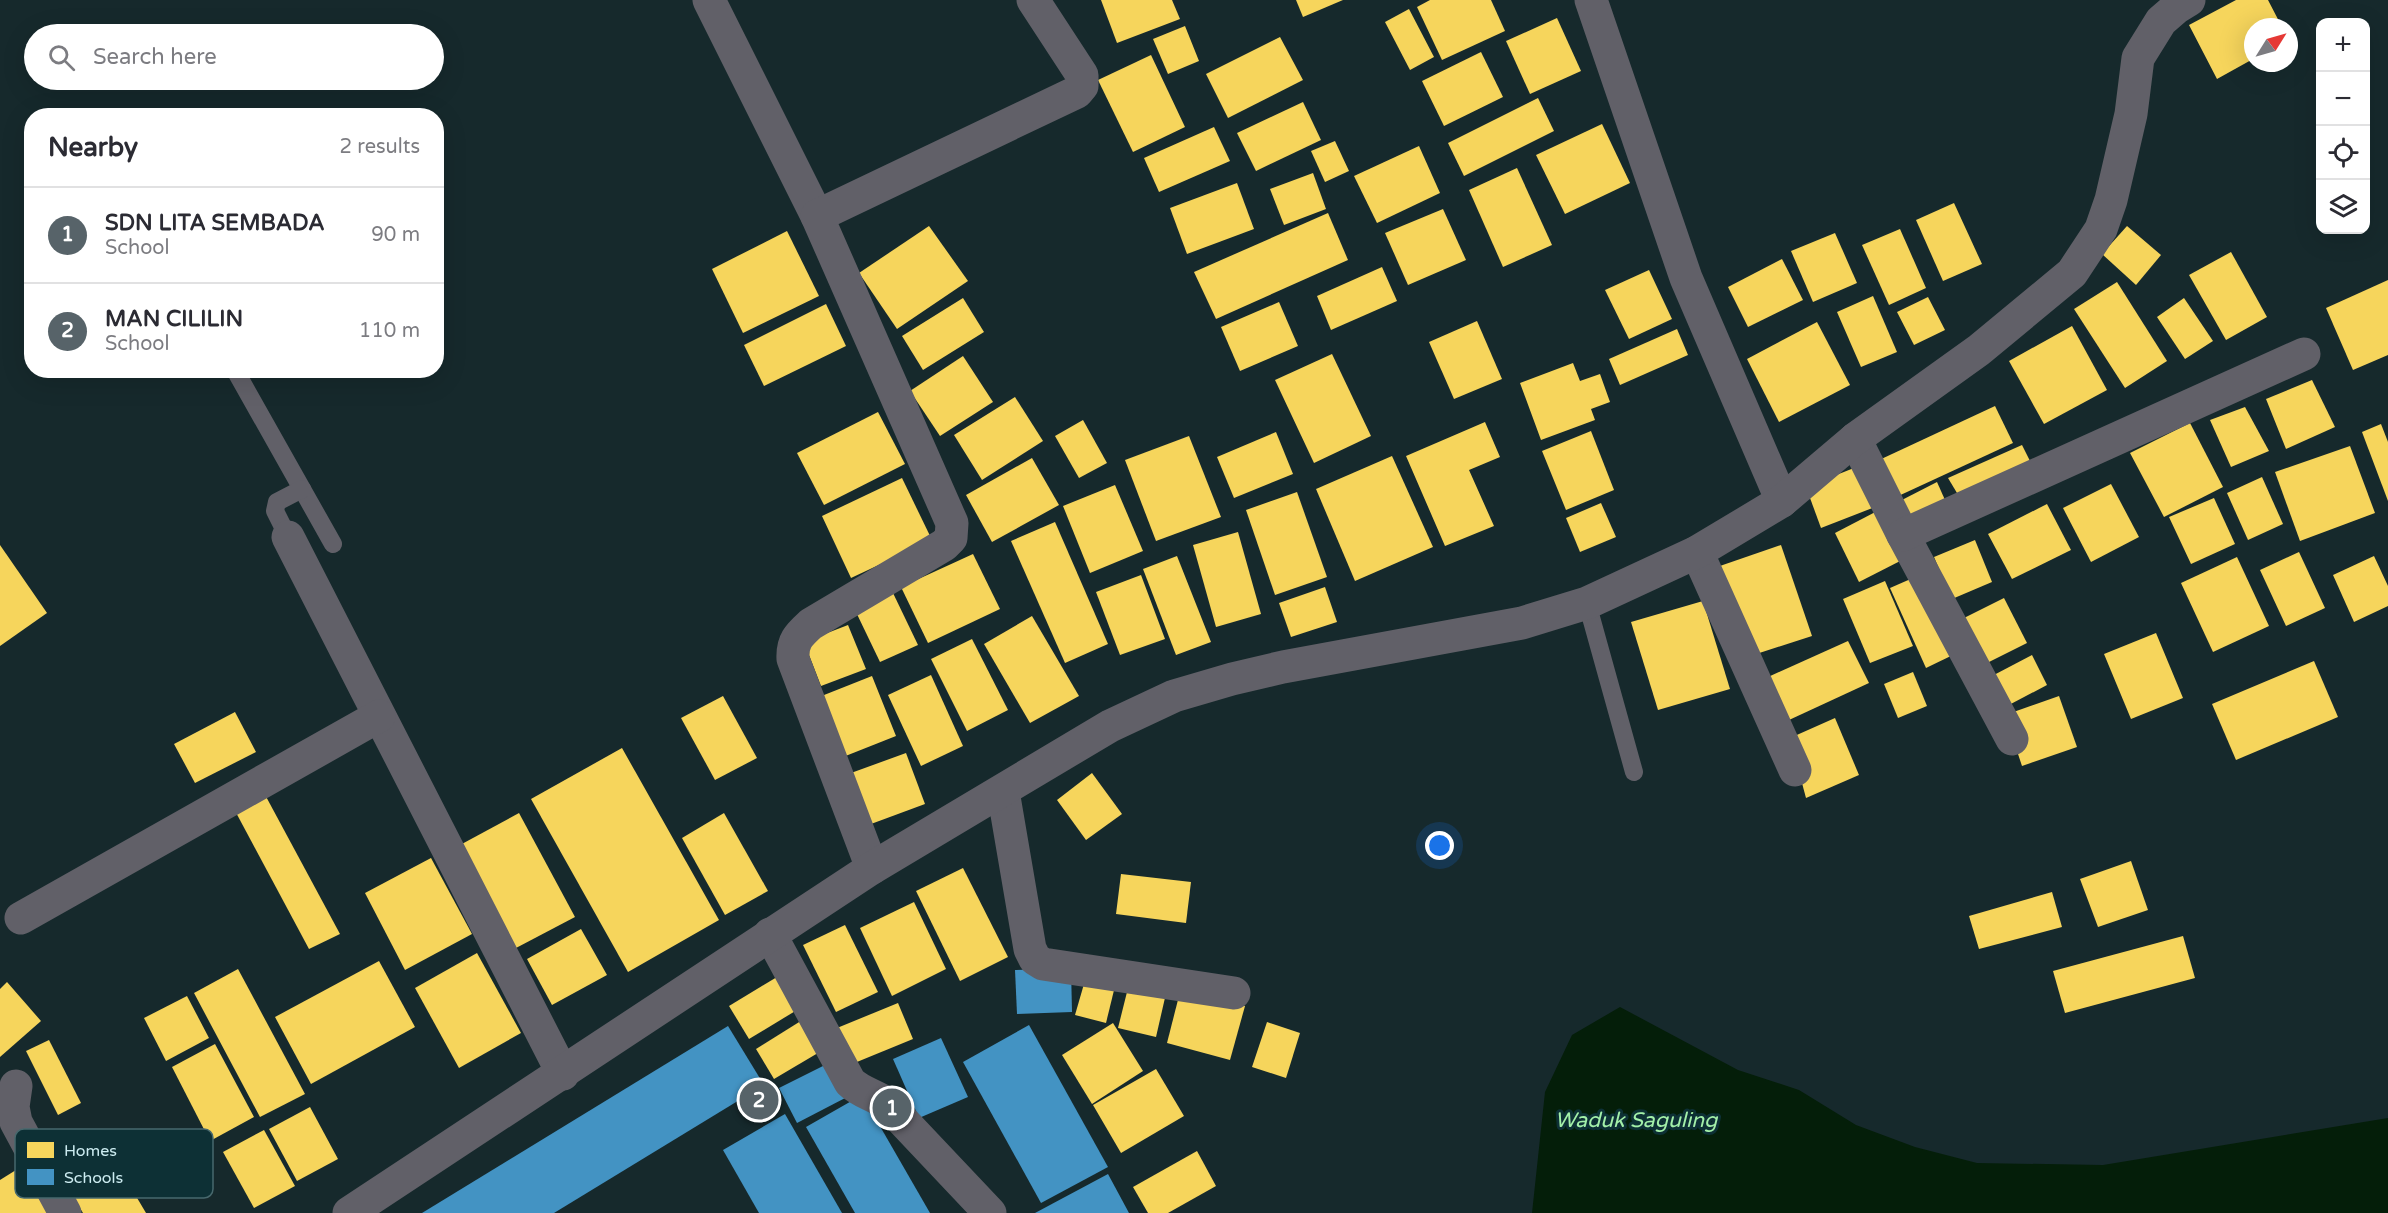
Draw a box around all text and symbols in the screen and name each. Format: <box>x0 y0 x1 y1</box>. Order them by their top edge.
north arrow <box>2244 18 2298 72</box>
map controls <box>2316 18 2370 234</box>
button: + <box>2316 18 2370 72</box>
search box <box>24 24 444 90</box>
icon: search <box>45 41 78 74</box>
text: Search here <box>93 44 217 70</box>
button: − <box>2316 72 2370 126</box>
button: locate <box>2316 126 2370 180</box>
text: Nearby <box>48 132 138 163</box>
text: 2 results <box>340 135 420 159</box>
button: layers <box>2316 180 2370 234</box>
text: SDN LITA SEMBADA <box>105 210 325 236</box>
text: 1 <box>61 223 74 247</box>
text: 90 m <box>371 223 420 247</box>
text: School <box>105 236 169 260</box>
text: MAN CILILIN <box>105 306 243 332</box>
text: 2 <box>61 319 74 343</box>
text: 110 m <box>359 319 420 343</box>
text: School <box>105 332 169 356</box>
your location <box>1425 831 1454 860</box>
pin: 2 <box>740 1078 778 1122</box>
pin: 1 <box>872 1086 912 1130</box>
water label: Waduk Saguling <box>1555 1108 1719 1133</box>
legend <box>15 1129 213 1198</box>
text: Homes <box>64 1141 117 1161</box>
text: Schools <box>64 1168 123 1188</box>

